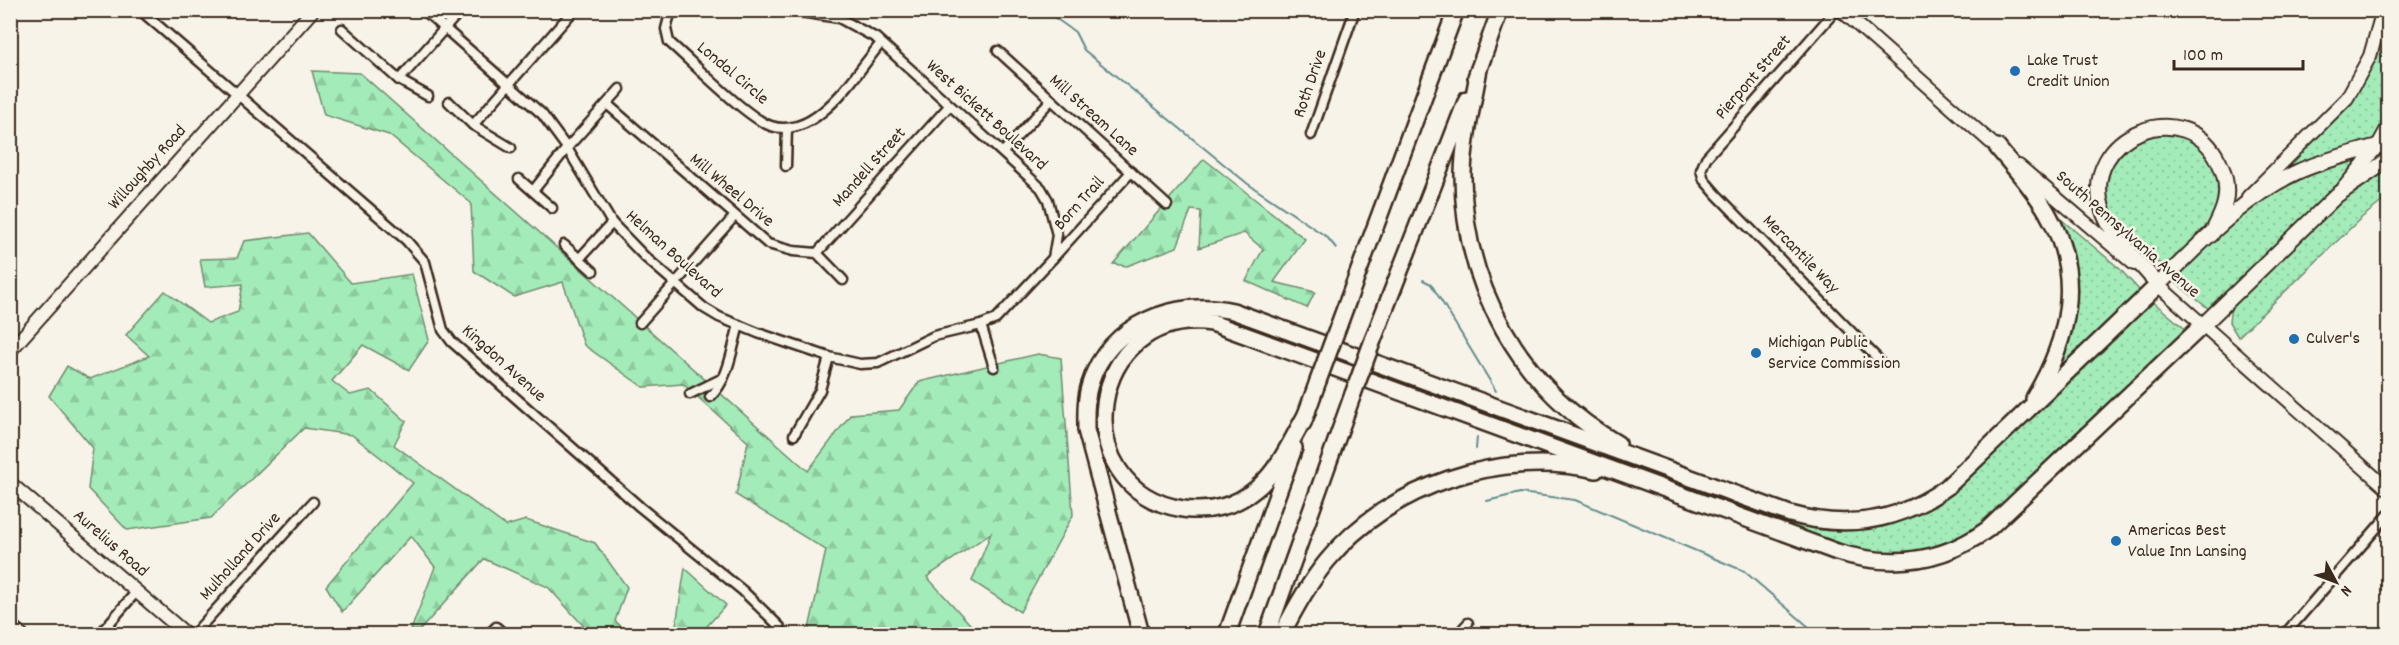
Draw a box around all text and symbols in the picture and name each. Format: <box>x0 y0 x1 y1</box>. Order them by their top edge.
street label: Pierpont Street <box>1710 30 1798 126</box>
scale bar <box>2174 33 2303 71</box>
street label: Londal Circle <box>691 36 774 112</box>
text: 100 m <box>2183 44 2223 69</box>
street label: Roth Drive <box>1288 47 1334 121</box>
place label: Lake Trust Credit Union <box>2027 49 2110 95</box>
street label: West Bickett Boulevard <box>920 55 1052 177</box>
marker: Lake Trust Credit Union <box>2008 64 2022 78</box>
street label: Mill Stream Lane <box>1043 69 1143 163</box>
street label: Willoughby Road <box>103 120 193 216</box>
street label: Mandell Street <box>827 122 913 214</box>
street label: Mill Wheel Drive <box>683 148 779 234</box>
street label: South Pennsylvania Avenue <box>2049 165 2205 305</box>
street label: Born Trail <box>1049 171 1112 237</box>
street label: Helman Boulevard <box>619 205 727 305</box>
street label: Mercantile Way <box>1756 210 1845 301</box>
street label: Kingdon Avenue <box>455 319 551 409</box>
place label: Culver's <box>2306 327 2360 352</box>
place label: Michigan Public Service Commission <box>1768 331 1900 377</box>
marker: Culver's <box>2287 332 2301 346</box>
marker: Michigan Public Service Commission <box>1749 346 1763 360</box>
street label: Aurelius Road <box>67 504 153 584</box>
street label: Mulholland Drive <box>194 507 288 607</box>
place label: Americas Best Value Inn Lansing <box>2128 519 2247 565</box>
marker: Americas Best Value Inn Lansing <box>2109 534 2123 548</box>
north arrow <box>2306 552 2366 612</box>
text: N <box>2334 580 2357 601</box>

